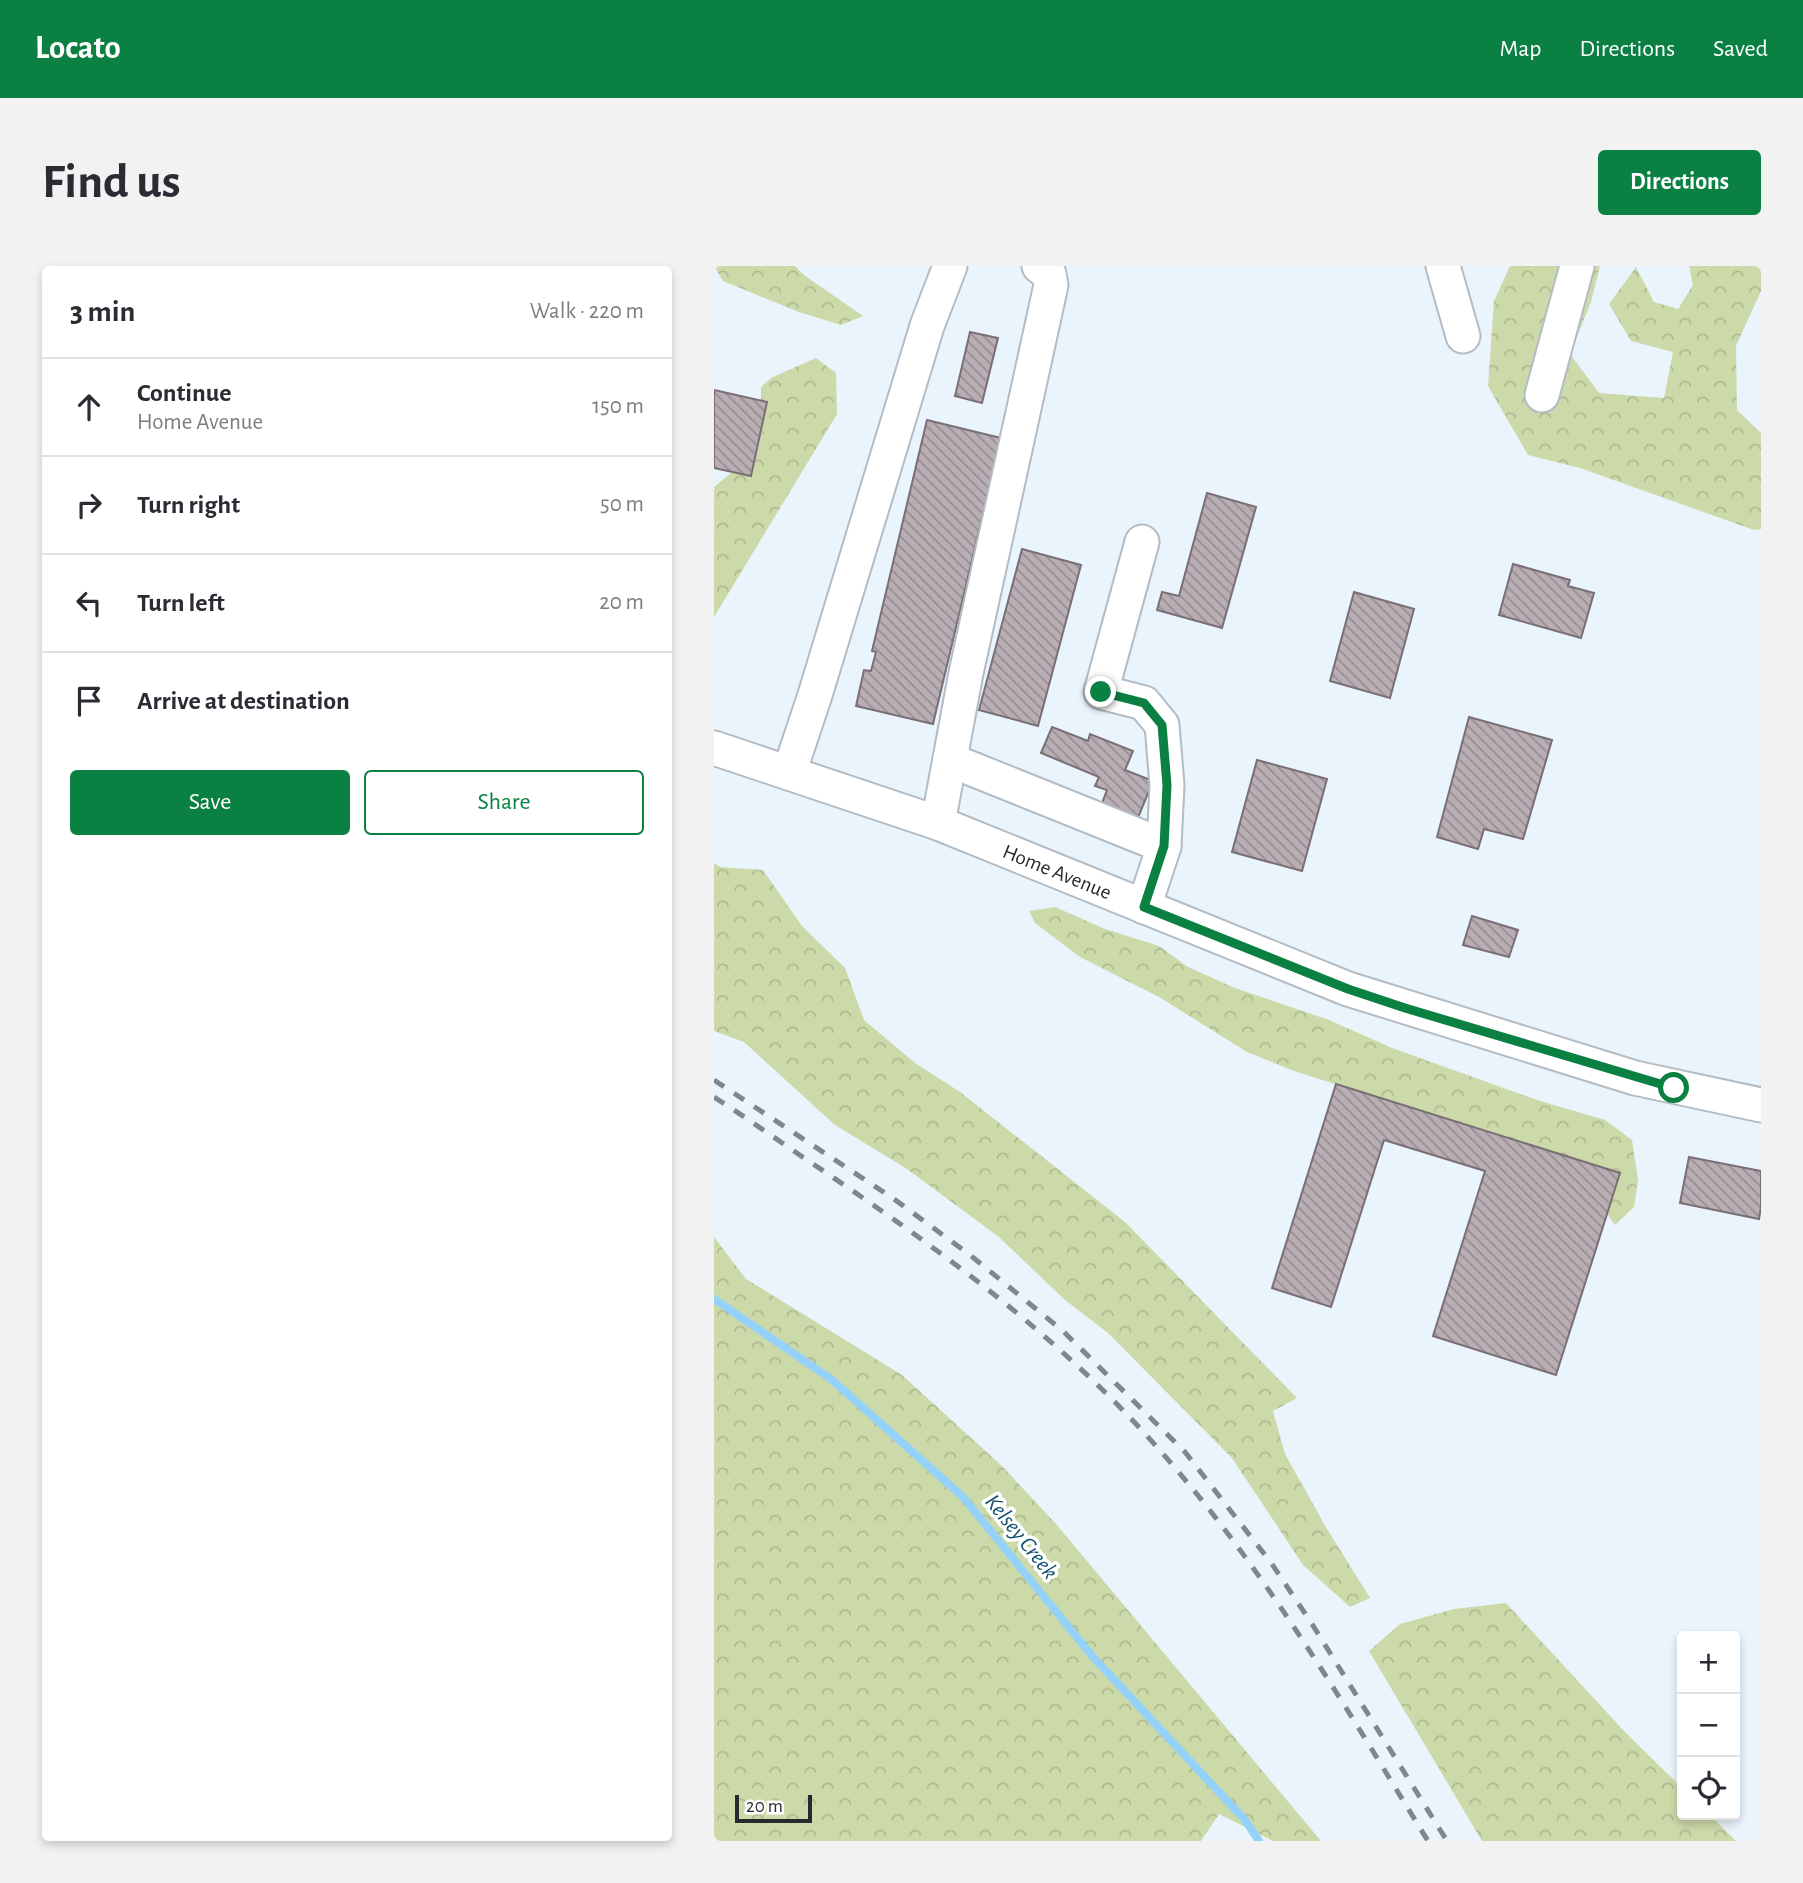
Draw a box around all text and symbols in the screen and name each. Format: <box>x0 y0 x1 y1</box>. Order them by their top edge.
text: Locato <box>35 32 121 65</box>
text: Map <box>1499 37 1541 61</box>
text: Directions <box>1579 37 1675 61</box>
text: Saved <box>1713 37 1768 61</box>
button: Directions <box>1598 150 1761 215</box>
text: Find us <box>42 158 181 207</box>
text: 3 min <box>70 297 135 327</box>
text: Walk · 220 m <box>530 300 644 323</box>
text: Continue <box>137 380 232 406</box>
icon: ahead <box>70 388 108 426</box>
text: 150 m <box>592 395 644 418</box>
text: Home Avenue <box>137 411 263 434</box>
icon: right <box>70 486 108 524</box>
text: Turn right <box>137 492 240 518</box>
text: 50 m <box>600 493 644 516</box>
icon: left <box>70 584 108 622</box>
text: Turn left <box>137 590 225 616</box>
text: 20 m <box>599 591 644 614</box>
route end <box>1085 676 1116 707</box>
icon: arrive <box>70 682 108 720</box>
text: Arrive at destination <box>137 688 350 714</box>
button: Save <box>70 770 350 835</box>
button: Share <box>364 770 644 835</box>
street label: Home Avenue <box>1000 841 1114 903</box>
route start <box>1658 1072 1689 1103</box>
water label: Kelsey Creek <box>980 1490 1062 1584</box>
map controls <box>1677 1631 1740 1820</box>
button: + <box>1677 1631 1740 1694</box>
button: − <box>1677 1694 1740 1757</box>
button: locate <box>1677 1757 1740 1820</box>
scale bar <box>735 1792 812 1824</box>
text: 20 m <box>746 1797 783 1816</box>

